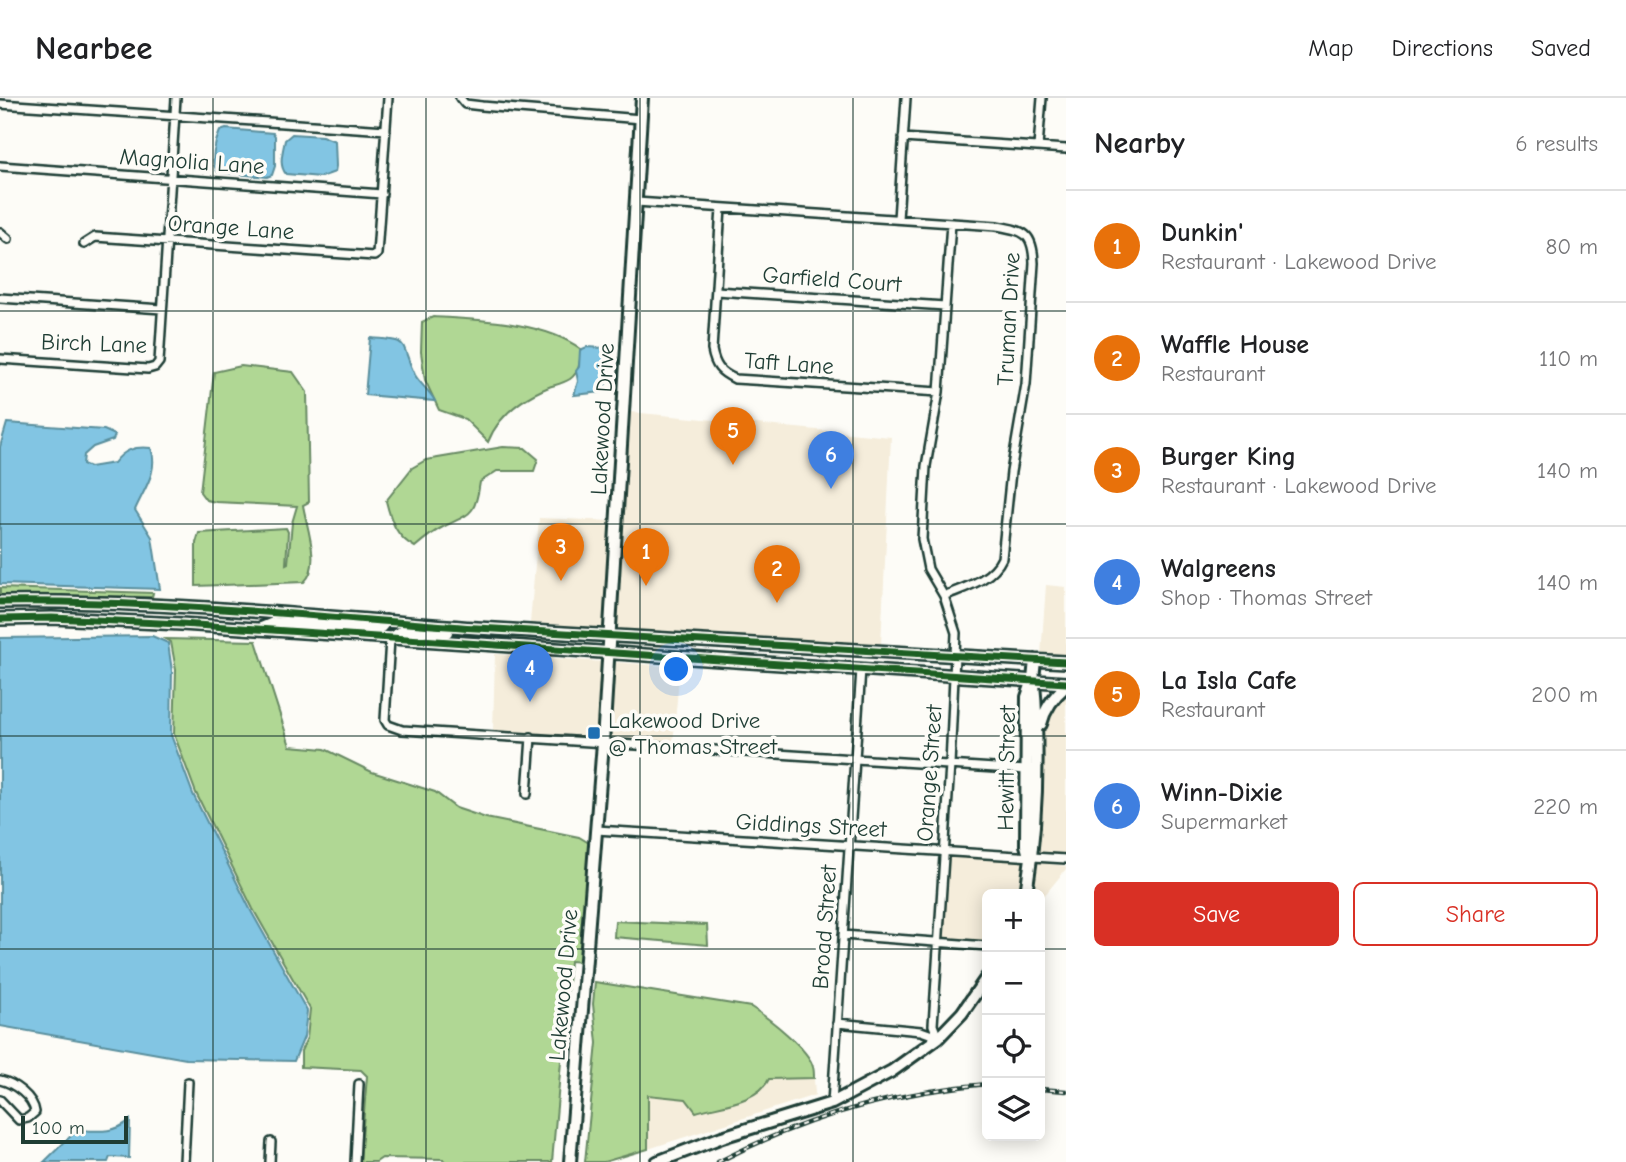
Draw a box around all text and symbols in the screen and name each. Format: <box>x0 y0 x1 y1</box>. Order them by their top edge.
text: Nearbee <box>35 29 153 67</box>
text: Map <box>1308 34 1354 62</box>
text: Directions <box>1392 34 1493 62</box>
text: Saved <box>1531 34 1591 62</box>
text: Nearby <box>1094 126 1185 161</box>
text: 6 results <box>1515 130 1598 157</box>
street label: Magnolia Lane <box>119 143 265 180</box>
street label: Orange Lane <box>167 210 295 245</box>
text: Dunkin' <box>1161 218 1243 248</box>
text: 1 <box>1112 233 1122 260</box>
text: 80 m <box>1545 233 1598 260</box>
text: Restaurant · Lakewood Drive <box>1161 248 1437 275</box>
street label: Truman Drive <box>992 252 1025 386</box>
street label: Garfield Court <box>762 261 904 298</box>
street label: Birch Lane <box>40 328 148 359</box>
text: Waffle House <box>1161 330 1309 360</box>
street label: Lakewood Drive <box>585 342 620 496</box>
text: 2 <box>1111 345 1123 372</box>
text: 110 m <box>1539 345 1598 372</box>
street label: Taft Lane <box>743 347 835 380</box>
text: Restaurant <box>1161 360 1265 387</box>
pin: 5 <box>710 407 756 465</box>
pin: 6 <box>808 431 854 489</box>
text: Burger King <box>1161 442 1296 472</box>
text: 3 <box>1111 457 1123 484</box>
text: 140 m <box>1537 457 1598 484</box>
text: Restaurant · Lakewood Drive <box>1161 472 1437 499</box>
pin: 3 <box>538 523 584 581</box>
pin: 1 <box>623 528 669 586</box>
pin: 2 <box>754 545 800 603</box>
text: Walgreens <box>1161 554 1276 584</box>
text: 4 <box>1112 569 1122 596</box>
text: 140 m <box>1537 569 1598 596</box>
text: Shop · Thomas Street <box>1161 584 1372 611</box>
pin: 4 <box>507 644 553 702</box>
your location <box>659 652 693 686</box>
text: La Isla Cafe <box>1161 666 1296 696</box>
text: 5 <box>1111 681 1123 708</box>
text: 200 m <box>1531 681 1598 708</box>
text: Restaurant <box>1161 696 1265 723</box>
street label: Orange Street <box>911 702 948 842</box>
street label: Hewitt Street <box>992 704 1021 831</box>
place label: Lakewood Drive @ Thomas Street <box>608 707 778 760</box>
marker: Lakewood Drive @ Thomas Street <box>586 725 602 741</box>
text: Winn-Dixie <box>1161 778 1283 808</box>
text: 6 <box>1111 793 1123 820</box>
text: 220 m <box>1533 793 1598 820</box>
street label: Giddings Street <box>735 808 889 843</box>
text: Supermarket <box>1161 808 1287 835</box>
street label: Broad Street <box>807 863 842 990</box>
button: Save <box>1094 882 1339 946</box>
button: Share <box>1353 882 1598 946</box>
map controls <box>982 889 1045 1141</box>
button: + <box>982 889 1045 952</box>
street label: Lakewood Drive <box>543 908 584 1062</box>
button: − <box>982 952 1045 1015</box>
button: locate <box>982 1015 1045 1078</box>
button: layers <box>982 1078 1045 1141</box>
scale bar <box>21 1113 128 1145</box>
text: 100 m <box>32 1117 85 1139</box>

